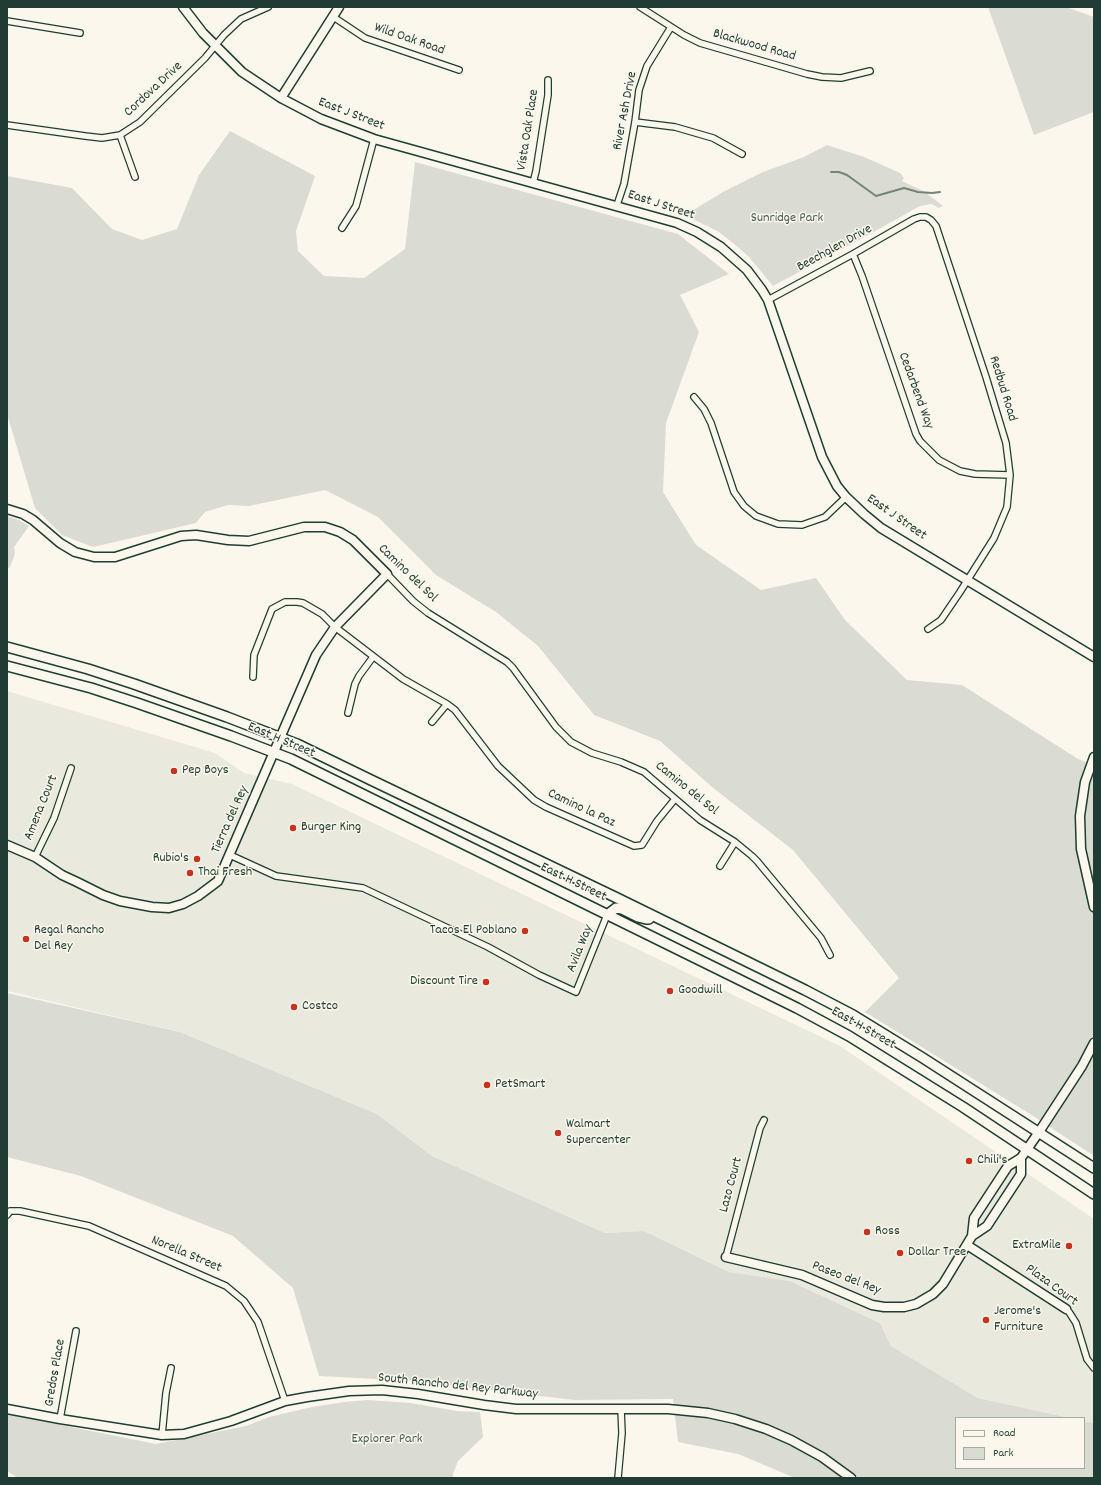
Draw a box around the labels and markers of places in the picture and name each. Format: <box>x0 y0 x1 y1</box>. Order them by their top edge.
place label: Pep Boys <box>182 763 229 779</box>
marker: Pep Boys <box>169 766 179 776</box>
place label: Burger King <box>301 820 361 836</box>
marker: Burger King <box>288 823 298 833</box>
place label: Rubio's <box>153 851 189 867</box>
marker: Rubio's <box>192 854 202 864</box>
place label: Thai Fresh <box>198 865 252 881</box>
marker: Thai Fresh <box>185 868 195 878</box>
place label: Regal Rancho Del Rey <box>34 923 104 956</box>
place label: Tacos El Poblano <box>430 923 517 939</box>
marker: Tacos El Poblano <box>520 926 530 936</box>
marker: Regal Rancho Del Rey <box>21 934 31 944</box>
place label: Discount Tire <box>410 974 478 990</box>
marker: Discount Tire <box>481 977 491 987</box>
place label: Goodwill <box>678 983 722 999</box>
marker: Goodwill <box>665 986 675 996</box>
place label: Costco <box>302 999 338 1015</box>
marker: Costco <box>289 1002 299 1012</box>
place label: PetSmart <box>495 1077 545 1093</box>
marker: PetSmart <box>482 1080 492 1090</box>
place label: Walmart Supercenter <box>566 1117 631 1150</box>
marker: Walmart Supercenter <box>553 1128 563 1138</box>
place label: Chili's <box>977 1153 1007 1169</box>
marker: Chili's <box>964 1156 974 1166</box>
place label: Ross <box>875 1224 900 1240</box>
marker: Ross <box>862 1227 872 1237</box>
place label: ExtraMile <box>1012 1238 1061 1254</box>
marker: ExtraMile <box>1064 1241 1074 1251</box>
place label: Dollar Tree <box>908 1245 966 1261</box>
marker: Dollar Tree <box>895 1248 905 1258</box>
place label: Jerome's Furniture <box>994 1304 1043 1336</box>
marker: Jerome's Furniture <box>981 1315 991 1325</box>

